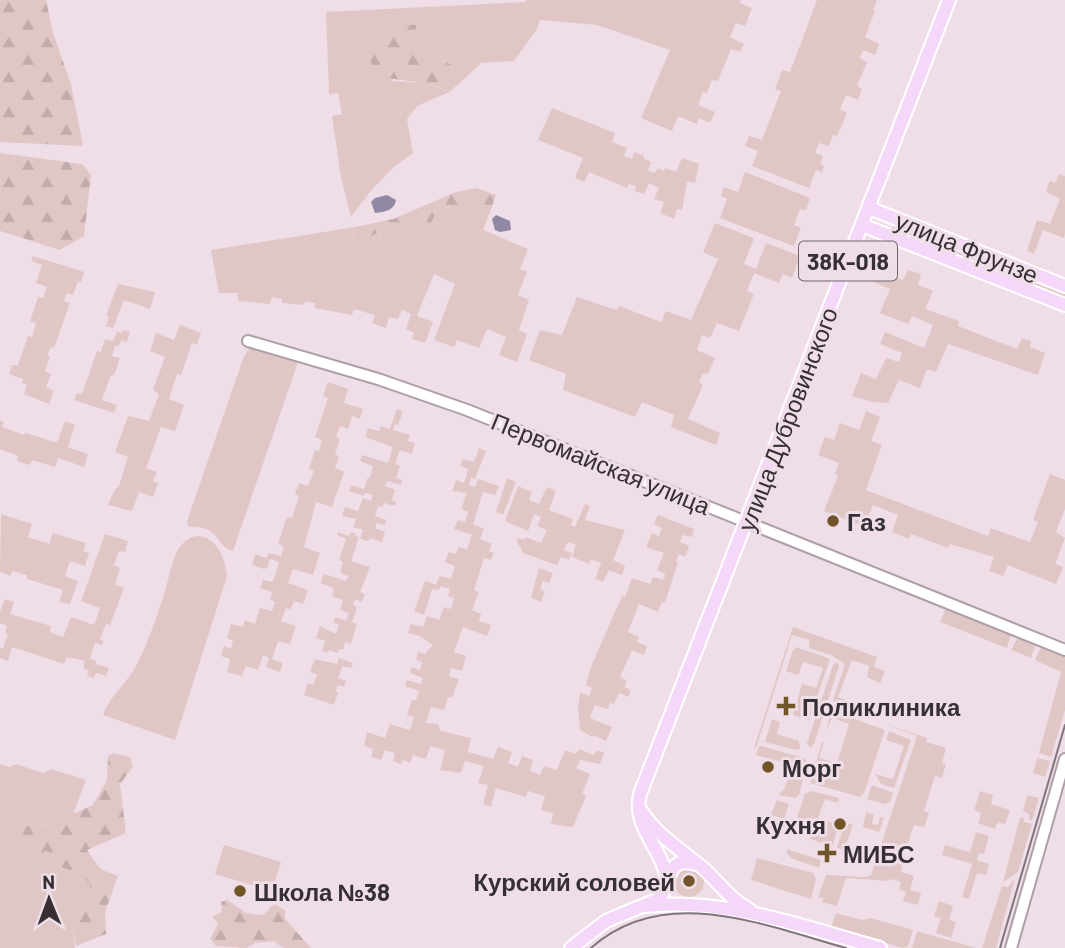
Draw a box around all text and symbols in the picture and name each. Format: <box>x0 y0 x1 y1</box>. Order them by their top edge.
street label: улица Фрунзе <box>891 205 1043 289</box>
road number: 38К-018 <box>799 242 897 280</box>
street label: улица Дубровинского <box>731 303 843 535</box>
street label: Первомайская улица <box>487 406 715 520</box>
place label: Газ <box>847 507 886 536</box>
marker: Газ <box>825 513 841 529</box>
place label: Поликлиника <box>802 692 961 721</box>
marker: Поликлиника <box>776 696 796 716</box>
place label: Морг <box>782 753 841 782</box>
marker: Морг <box>760 759 776 775</box>
place label: Кухня <box>756 810 826 839</box>
marker: Кухня <box>832 816 848 832</box>
place label: МИБС <box>843 839 915 868</box>
marker: МИБС <box>817 843 837 863</box>
north arrow <box>14 864 84 934</box>
place label: Курский соловей <box>473 867 675 896</box>
text: N <box>42 870 55 893</box>
marker: Курский соловей <box>681 873 697 889</box>
place label: Школа №38 <box>254 877 390 906</box>
marker: Школа №38 <box>232 883 248 899</box>

